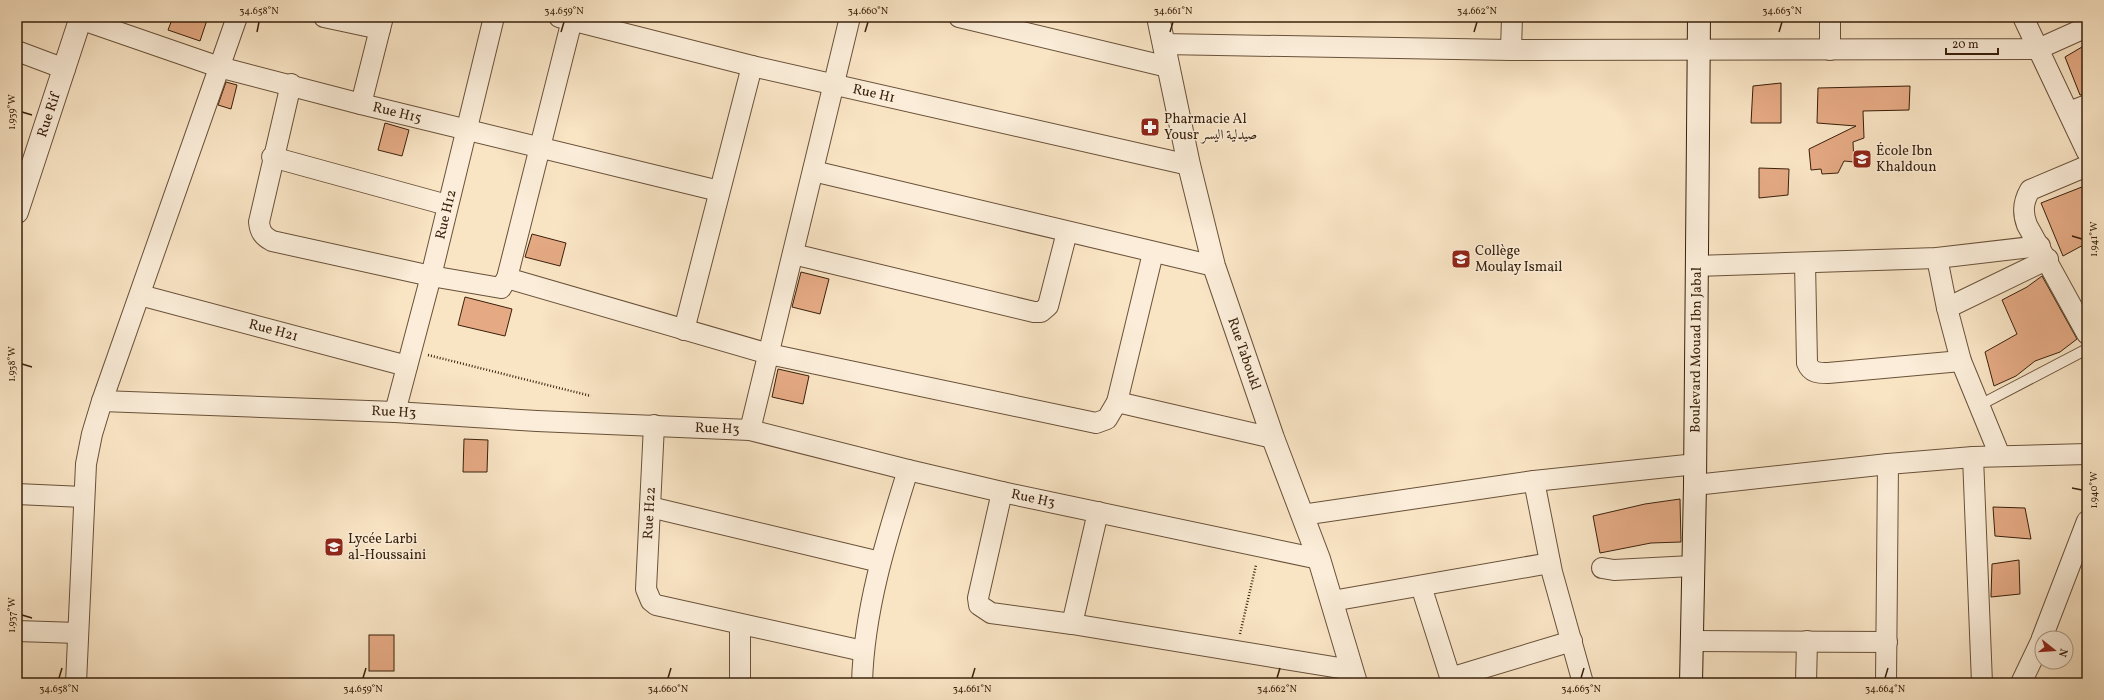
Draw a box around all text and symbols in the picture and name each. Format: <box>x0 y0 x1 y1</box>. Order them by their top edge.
text: 34.658°N <box>239 4 279 18</box>
text: 34.659°N <box>544 4 584 18</box>
text: 34.660°N <box>848 4 889 18</box>
text: 34.661°N <box>1154 4 1193 18</box>
text: 34.662°N <box>1457 4 1498 18</box>
text: 34.663°N <box>1762 4 1802 18</box>
scale bar <box>1946 30 1998 56</box>
text: 20 m <box>1952 37 1979 53</box>
street label: Rue H1 <box>851 80 897 108</box>
street label: Rue Rif <box>33 89 65 140</box>
text: 1.939°W <box>5 94 19 130</box>
street label: Rue H15 <box>371 98 424 128</box>
place label: Pharmacie Al Yousr صيدلية اليسر <box>1164 110 1257 145</box>
pharmacy icon: Pharmacie Al Yousr صيدلية اليسر <box>1139 116 1161 138</box>
place label: École Ibn Khaldoun <box>1876 142 1937 177</box>
school or university icon: École Ibn Khaldoun <box>1851 148 1873 170</box>
street label: Rue H12 <box>431 188 461 241</box>
text: 1.941°W <box>2087 221 2101 257</box>
place label: Collège Moulay Ismail <box>1475 242 1563 277</box>
school or university icon: Collège Moulay Ismail <box>1450 248 1472 270</box>
street label: Boulevard Mouad Ibn Jabal <box>1686 267 1706 433</box>
street label: Rue H21 <box>247 315 300 346</box>
street label: Rue Taboukl <box>1223 315 1265 393</box>
text: 1.938°W <box>5 346 19 382</box>
street label: Rue H3 <box>371 402 417 423</box>
street label: Rue H3 <box>695 418 740 439</box>
text: 1.940°W <box>2087 471 2101 509</box>
street label: Rue H3 <box>1009 485 1057 512</box>
street label: Rue H22 <box>639 486 661 540</box>
place label: Lycée Larbi al-Houssaini <box>348 530 426 565</box>
school or university icon: Lycée Larbi al-Houssaini <box>323 536 345 558</box>
text: 1.937°W <box>5 597 19 633</box>
north arrow <box>2034 630 2074 670</box>
text: N <box>2054 646 2070 659</box>
text: 34.658°N <box>39 682 79 696</box>
text: 34.659°N <box>343 682 383 696</box>
text: 34.660°N <box>648 682 689 696</box>
text: 34.661°N <box>953 682 992 696</box>
text: 34.662°N <box>1257 682 1298 696</box>
text: 34.663°N <box>1561 682 1601 696</box>
text: 34.664°N <box>1865 682 1906 696</box>

